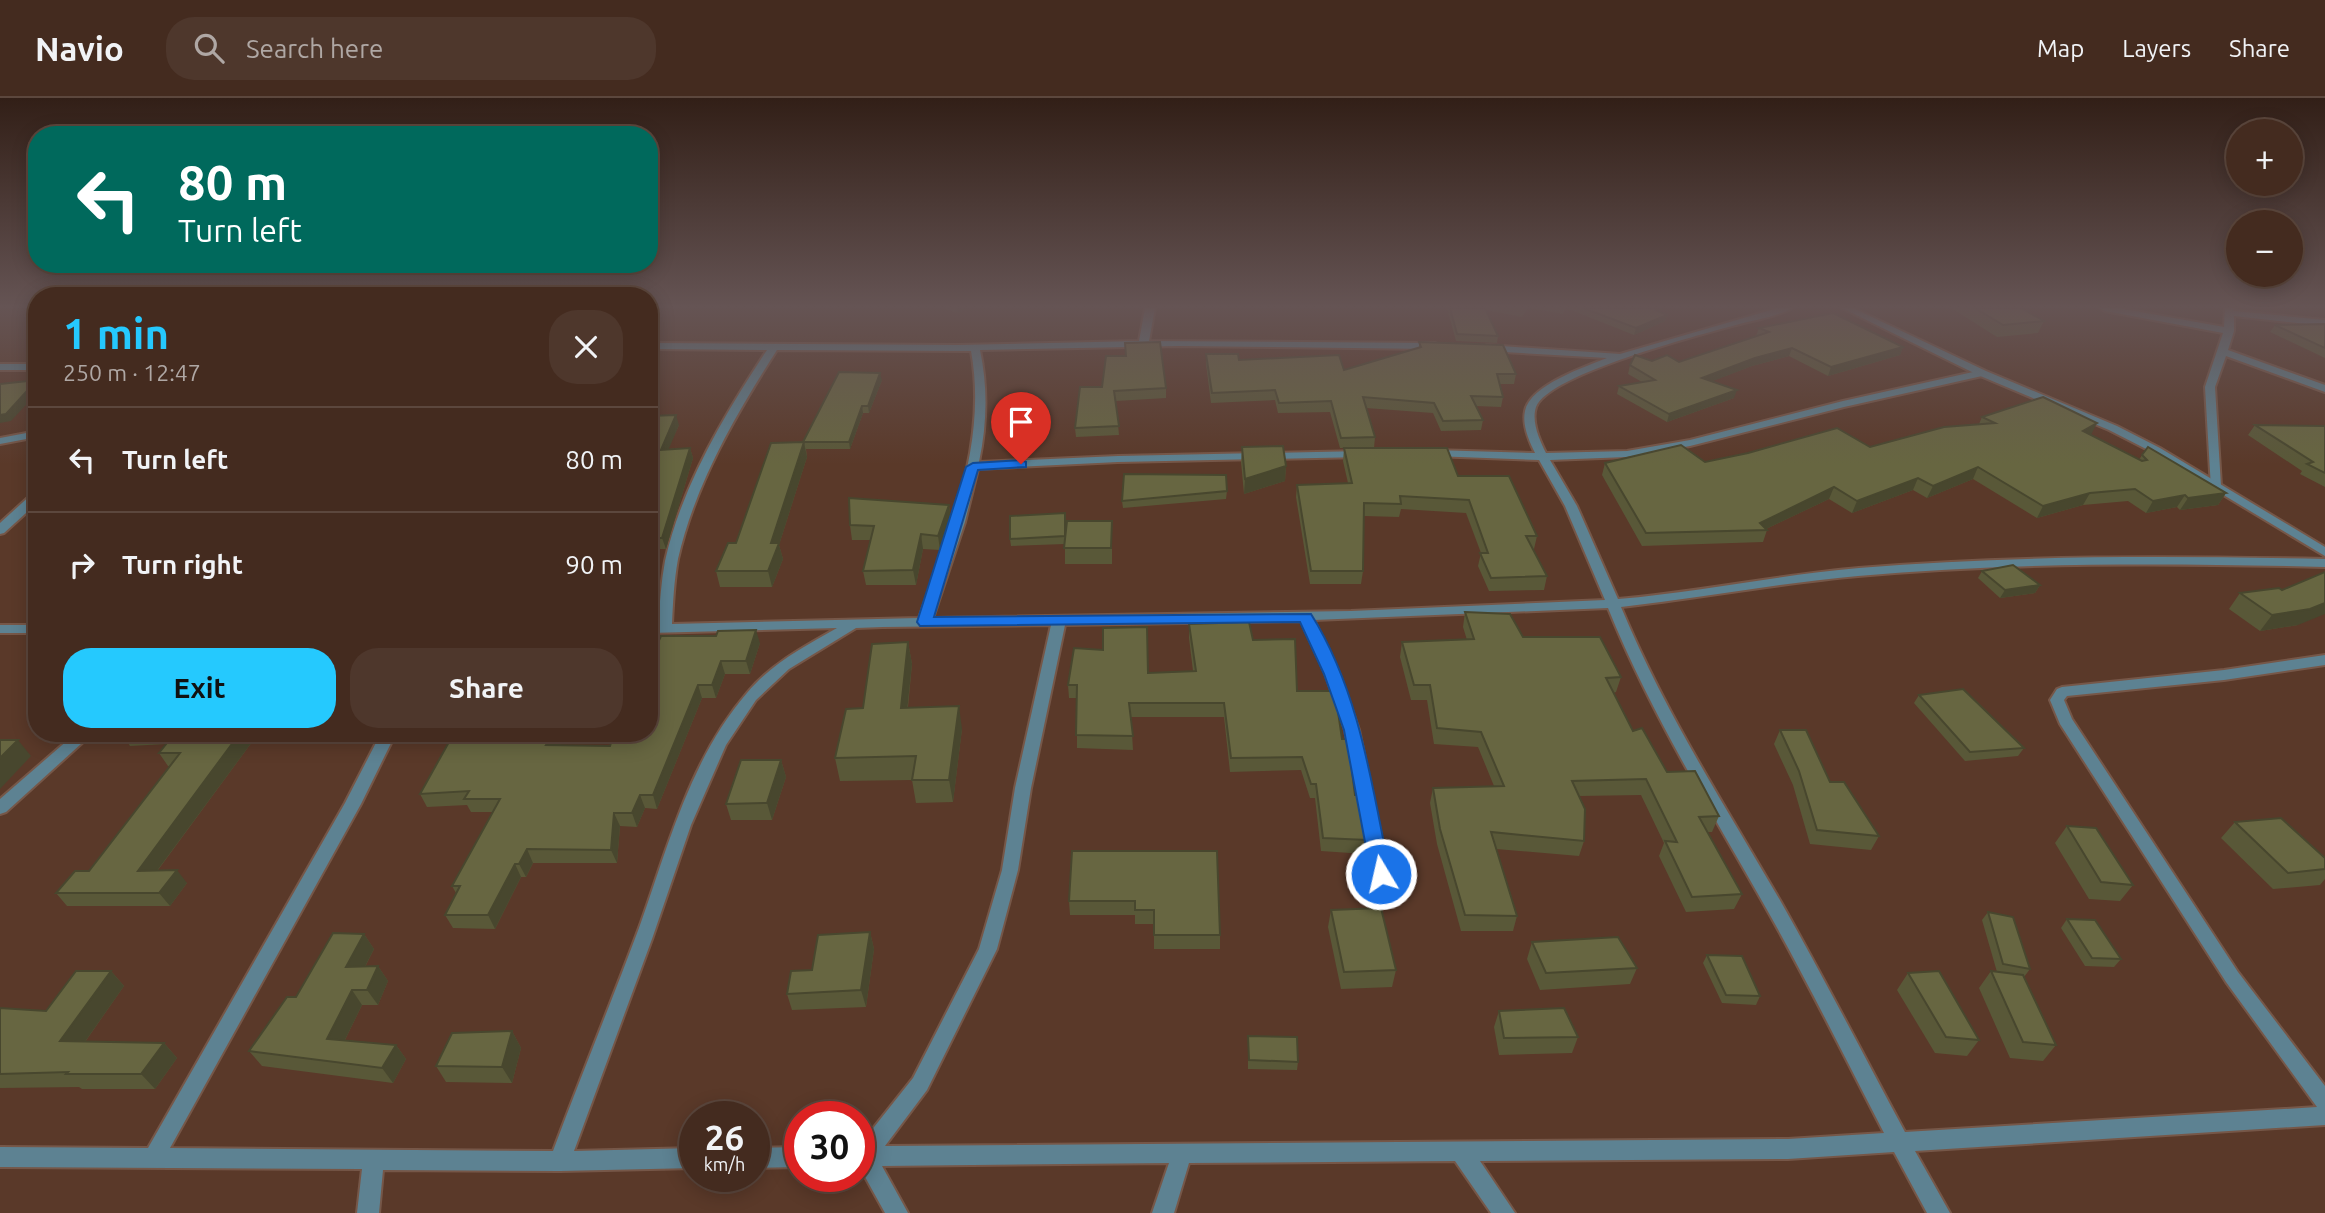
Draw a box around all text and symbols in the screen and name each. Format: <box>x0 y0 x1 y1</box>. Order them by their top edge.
search box <box>166 17 656 80</box>
icon: search <box>190 29 228 67</box>
text: Navio <box>35 30 124 67</box>
text: Search here <box>246 34 383 63</box>
text: Map <box>2037 35 2084 62</box>
text: Layers <box>2122 35 2191 62</box>
text: Share <box>2229 35 2290 62</box>
map controls <box>2226 119 2303 287</box>
button: + <box>2226 119 2303 196</box>
icon: left <box>63 154 154 245</box>
text: 80 m <box>178 154 287 209</box>
button: − <box>2226 210 2303 287</box>
text: Turn left <box>178 212 302 248</box>
text: 1 min <box>63 310 169 357</box>
button: close <box>549 310 623 384</box>
text: 250 m · 12:47 <box>63 360 201 385</box>
pin <box>991 392 1051 464</box>
icon: arrive <box>1002 403 1040 441</box>
icon: left <box>63 441 101 479</box>
text: Turn left <box>122 445 228 474</box>
text: 80 m <box>565 445 623 474</box>
icon: right <box>63 546 101 584</box>
text: Turn right <box>122 550 243 579</box>
text: 90 m <box>565 550 623 579</box>
button: Exit <box>63 648 336 728</box>
button: Share <box>350 648 623 728</box>
position arrow <box>1344 837 1418 911</box>
speed limit sign: 30 <box>784 1101 875 1192</box>
text: 26 <box>705 1117 744 1157</box>
text: km/h <box>704 1154 745 1174</box>

